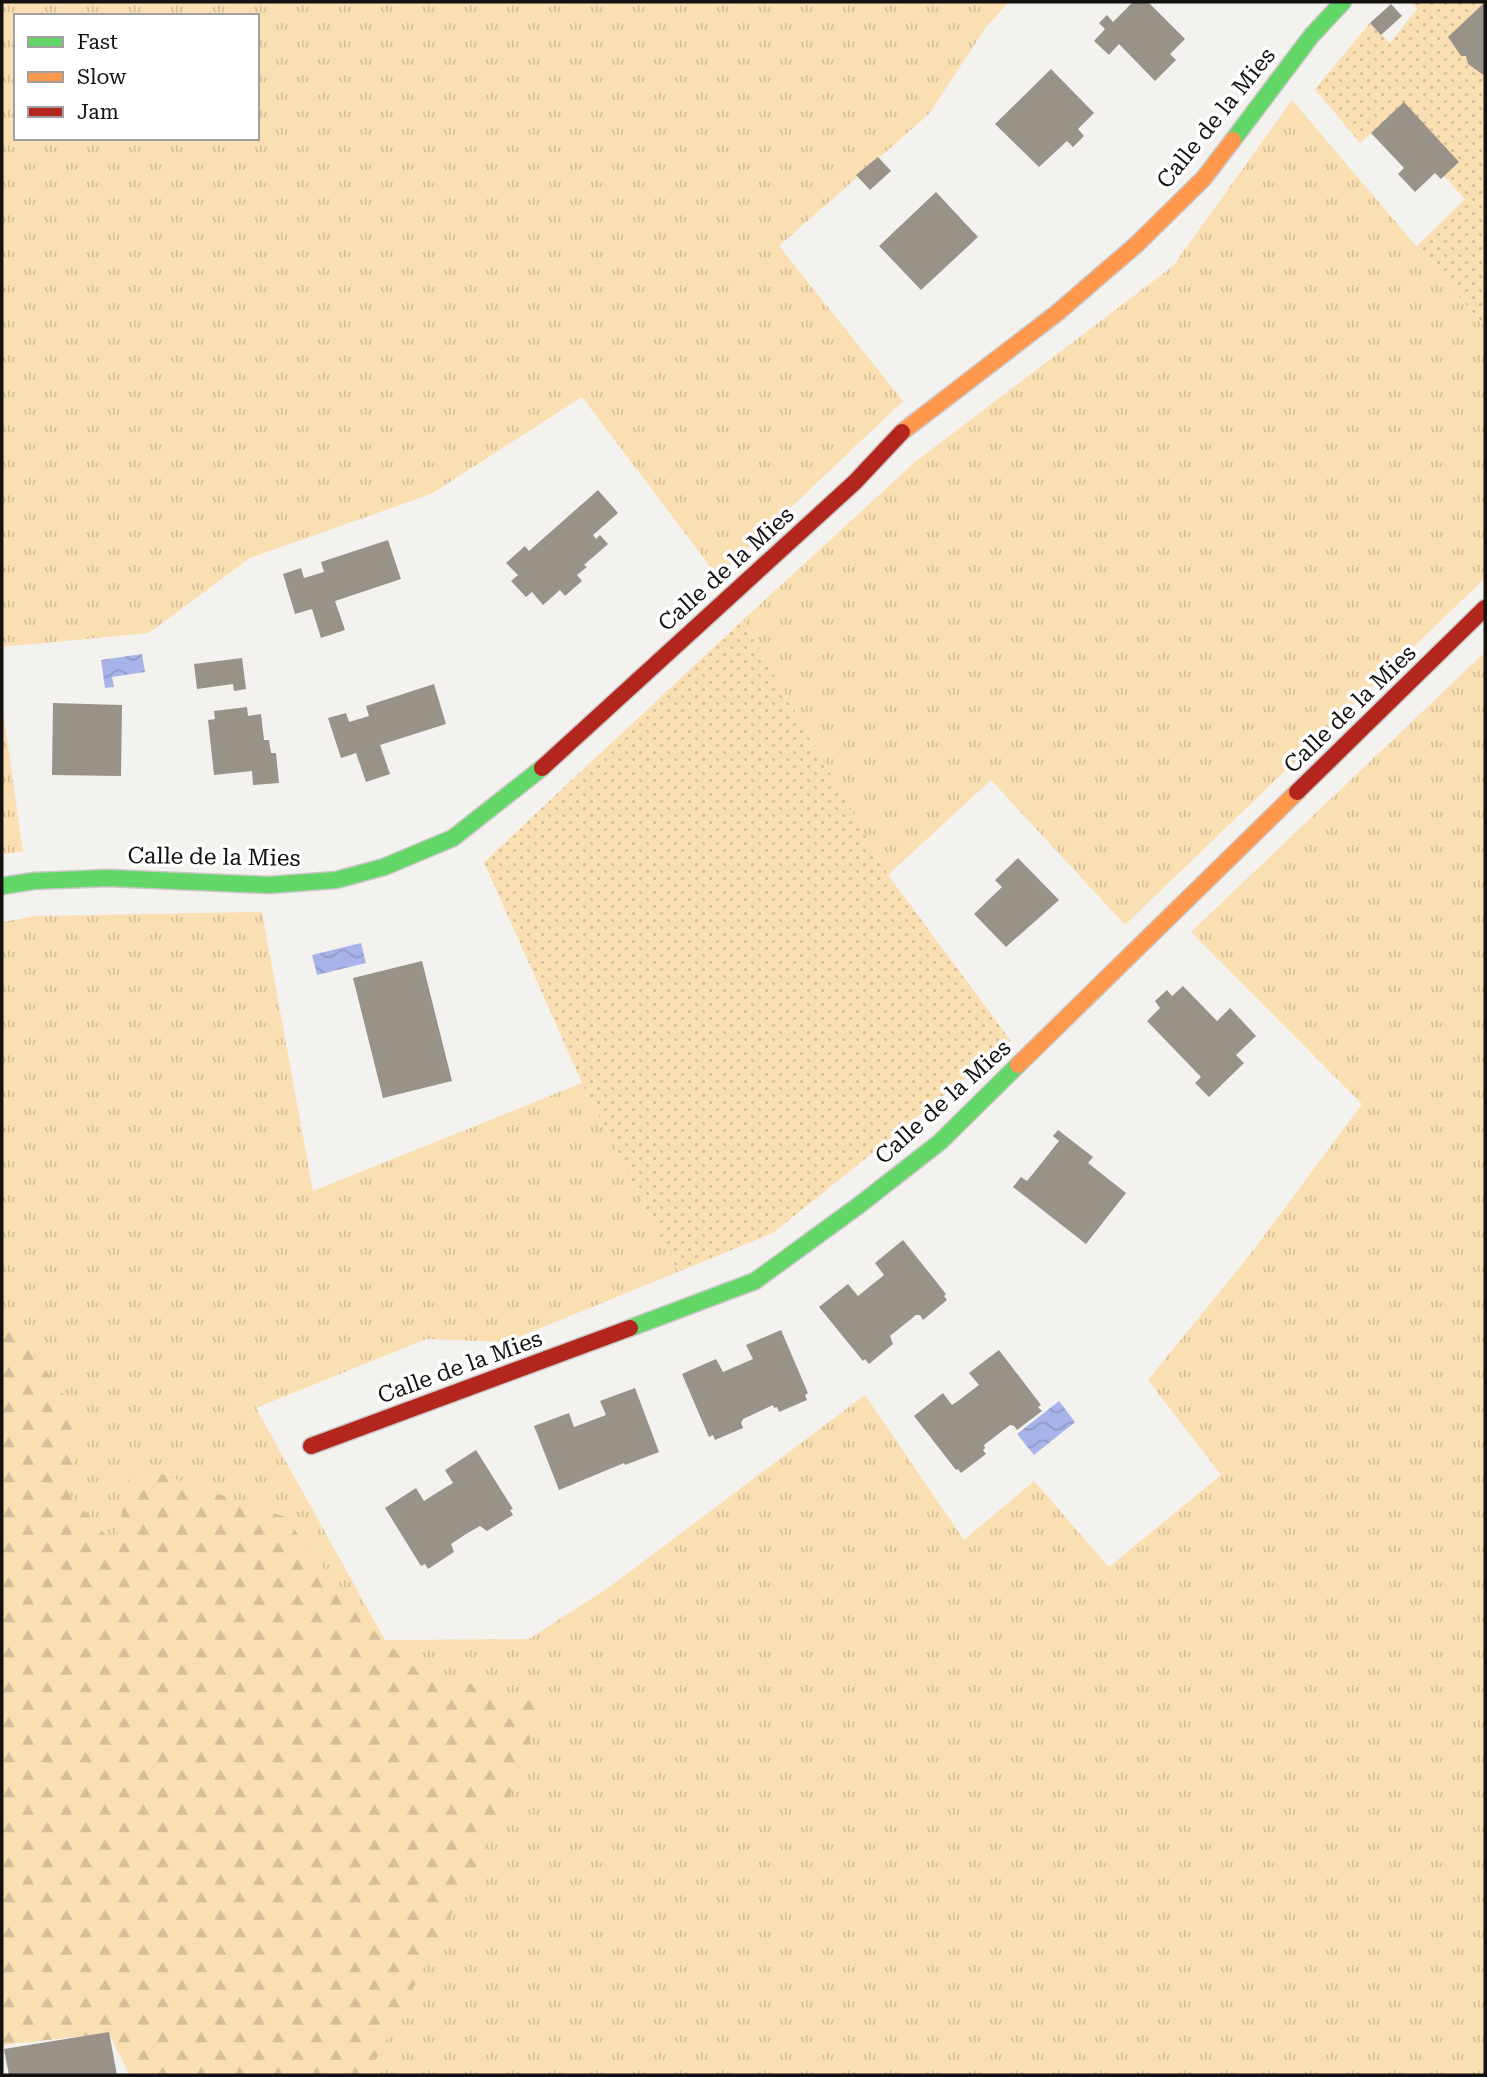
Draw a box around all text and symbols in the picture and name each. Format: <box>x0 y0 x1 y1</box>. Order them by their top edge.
legend <box>14 14 259 140</box>
text: Fast <box>77 30 118 54</box>
street label: Calle de la Mies <box>1151 42 1281 194</box>
text: Slow <box>77 65 127 89</box>
text: Jam <box>77 100 119 124</box>
street label: Calle de la Mies <box>653 501 799 637</box>
street label: Calle de la Mies <box>1278 639 1422 779</box>
street label: Calle de la Mies <box>127 842 301 872</box>
street label: Calle de la Mies <box>870 1034 1016 1170</box>
street label: Calle de la Mies <box>374 1325 546 1409</box>

